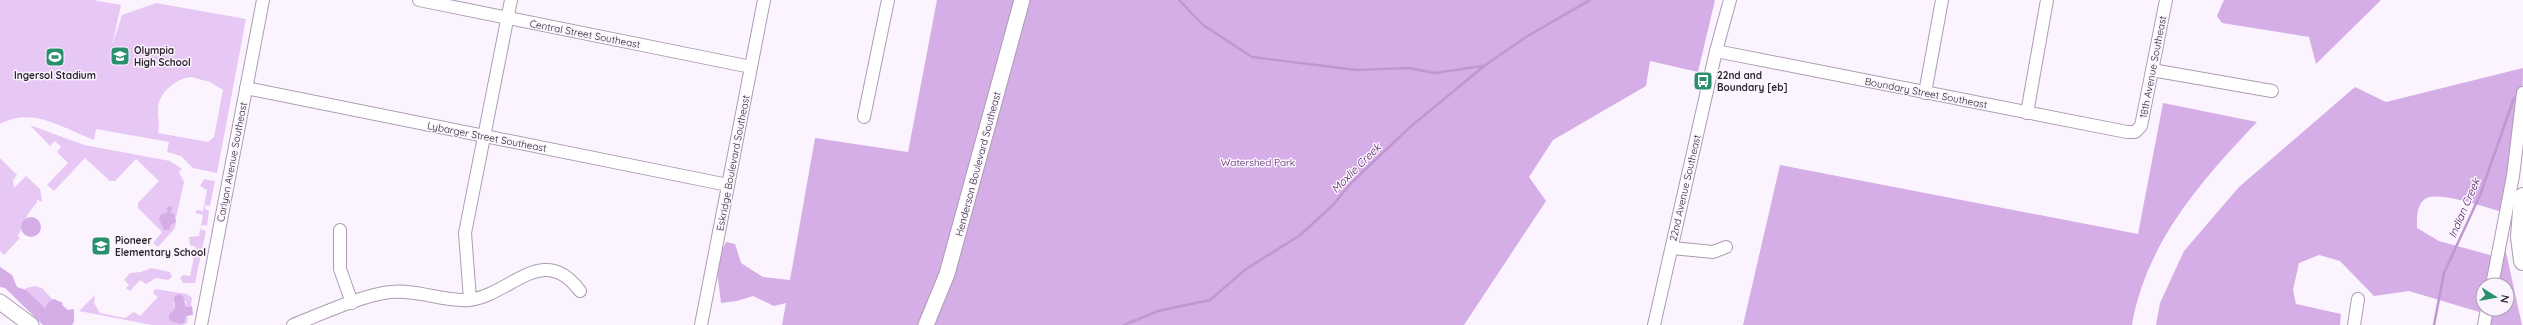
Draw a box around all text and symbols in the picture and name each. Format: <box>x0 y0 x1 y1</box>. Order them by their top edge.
street label: 18th Avenue Southeast <box>2137 14 2169 119</box>
street label: Central Street Southeast <box>529 17 642 51</box>
place label: Olympia High School <box>134 44 191 69</box>
school or university icon: Olympia High School <box>109 45 131 67</box>
sports icon: Ingersol Stadium <box>44 46 66 68</box>
place label: Ingersol Stadium <box>14 69 96 82</box>
place label: 22nd and Boundary [eb] <box>1717 69 1788 94</box>
bus stop icon: 22nd and Boundary [eb] <box>1692 70 1714 92</box>
street label: Boundary Street Southeast <box>1864 75 1989 111</box>
street label: Henderson Boulevard Southeast <box>952 90 1004 238</box>
street label: Eskridge Boulevard Southeast <box>713 93 753 232</box>
street label: Carlyon Avenue Southeast <box>214 100 250 223</box>
street label: Lybarger Street Southeast <box>426 119 548 155</box>
street label: 22nd Avenue Southeast <box>1666 133 1704 242</box>
water label: Moxlie Creek <box>1328 139 1385 196</box>
park label: Watershed Park <box>1221 156 1295 169</box>
water label: Indian Creek <box>2445 175 2483 240</box>
place label: Pioneer Elementary School <box>115 234 206 259</box>
school or university icon: Pioneer Elementary School <box>90 235 112 257</box>
north arrow <box>2475 277 2515 317</box>
text: N <box>2497 294 2512 304</box>

